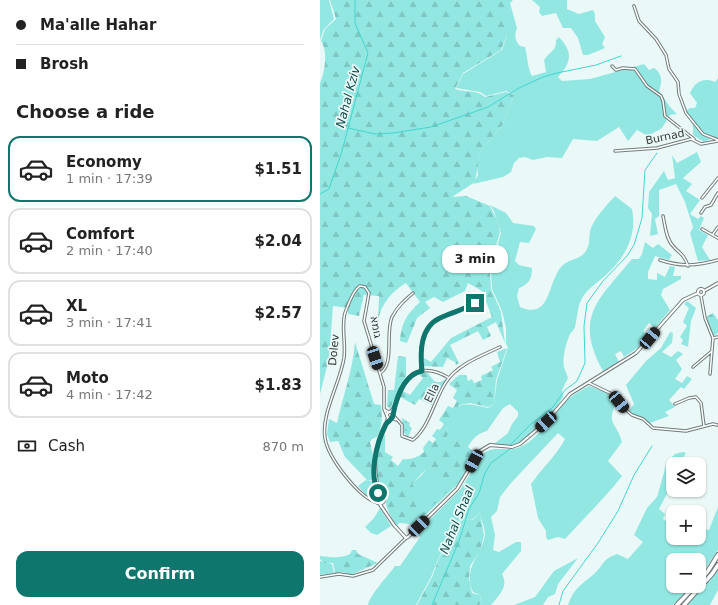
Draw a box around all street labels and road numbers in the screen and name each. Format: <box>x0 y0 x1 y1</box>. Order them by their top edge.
street label: Burnad <box>644 127 686 147</box>
street label: גומא <box>367 315 385 340</box>
street label: Dolev <box>326 333 342 366</box>
street label: Ella <box>422 381 442 405</box>

